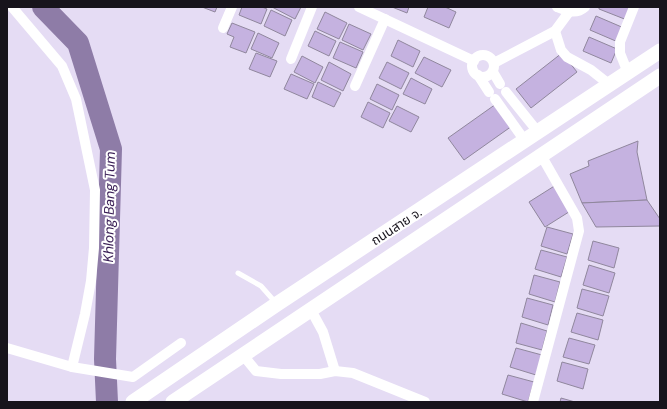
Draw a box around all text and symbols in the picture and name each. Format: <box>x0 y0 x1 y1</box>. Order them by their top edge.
water label: Khlong Bang Tum <box>99 151 119 263</box>
street label: ถนนสาย จ. <box>368 203 425 249</box>

